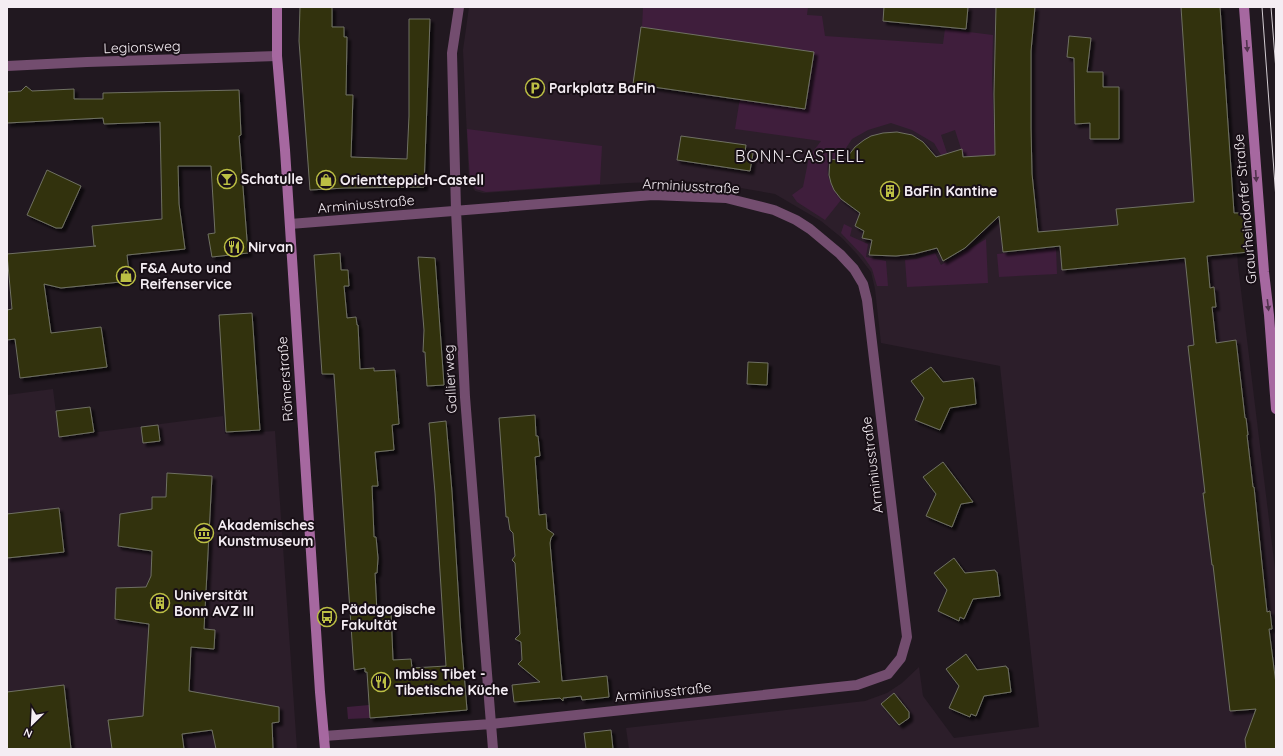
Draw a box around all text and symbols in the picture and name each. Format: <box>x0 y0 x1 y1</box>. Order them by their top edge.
street label: Legionsweg <box>103 37 181 57</box>
one-way arrow <box>1243 40 1250 52</box>
parking icon: Parkplatz BaFin <box>524 77 546 99</box>
place label: Parkplatz BaFin <box>549 79 655 97</box>
street label: Graurheindorfer Straße <box>1229 133 1261 285</box>
district label: BONN-CASTELL <box>735 146 865 166</box>
bar icon: Schatulle <box>216 168 238 190</box>
shop icon: Orientteppich-Castell <box>315 169 337 191</box>
place label: Schatulle <box>241 170 303 188</box>
one-way arrow <box>1253 170 1260 182</box>
place label: Orientteppich-Castell <box>340 171 484 189</box>
street label: Arminiusstraße <box>642 174 740 198</box>
building icon: BaFin Kantine <box>879 180 901 202</box>
place label: BaFin Kantine <box>904 182 997 200</box>
street label: Arminiusstraße <box>317 191 415 217</box>
restaurant icon: Nirvan <box>223 236 245 258</box>
place label: Nirvan <box>248 238 293 256</box>
place label: F&A Auto und Reifenservice <box>140 259 232 293</box>
shop icon: F&A Auto und Reifenservice <box>115 265 137 287</box>
one-way arrow <box>1264 299 1271 311</box>
street label: Römerstraße <box>273 336 297 422</box>
street label: Gallierweg <box>439 344 461 414</box>
street label: Arminiusstraße <box>857 416 887 514</box>
place label: Akademisches Kunstmuseum <box>218 516 314 550</box>
museum icon: Akademisches Kunstmuseum <box>193 522 215 544</box>
place label: Universität Bonn AVZ III <box>174 586 254 620</box>
building icon: Universität Bonn AVZ III <box>149 592 171 614</box>
place label: Pädagogische Fakultät <box>341 600 436 634</box>
bus stop icon: Pädagogische Fakultät <box>316 606 338 628</box>
place label: Imbiss Tibet - Tibetische Küche <box>395 665 509 699</box>
restaurant icon: Imbiss Tibet - Tibetische Küche <box>370 671 392 693</box>
street label: Arminiusstraße <box>614 678 712 706</box>
north arrow <box>12 704 52 744</box>
text: N <box>21 725 34 741</box>

